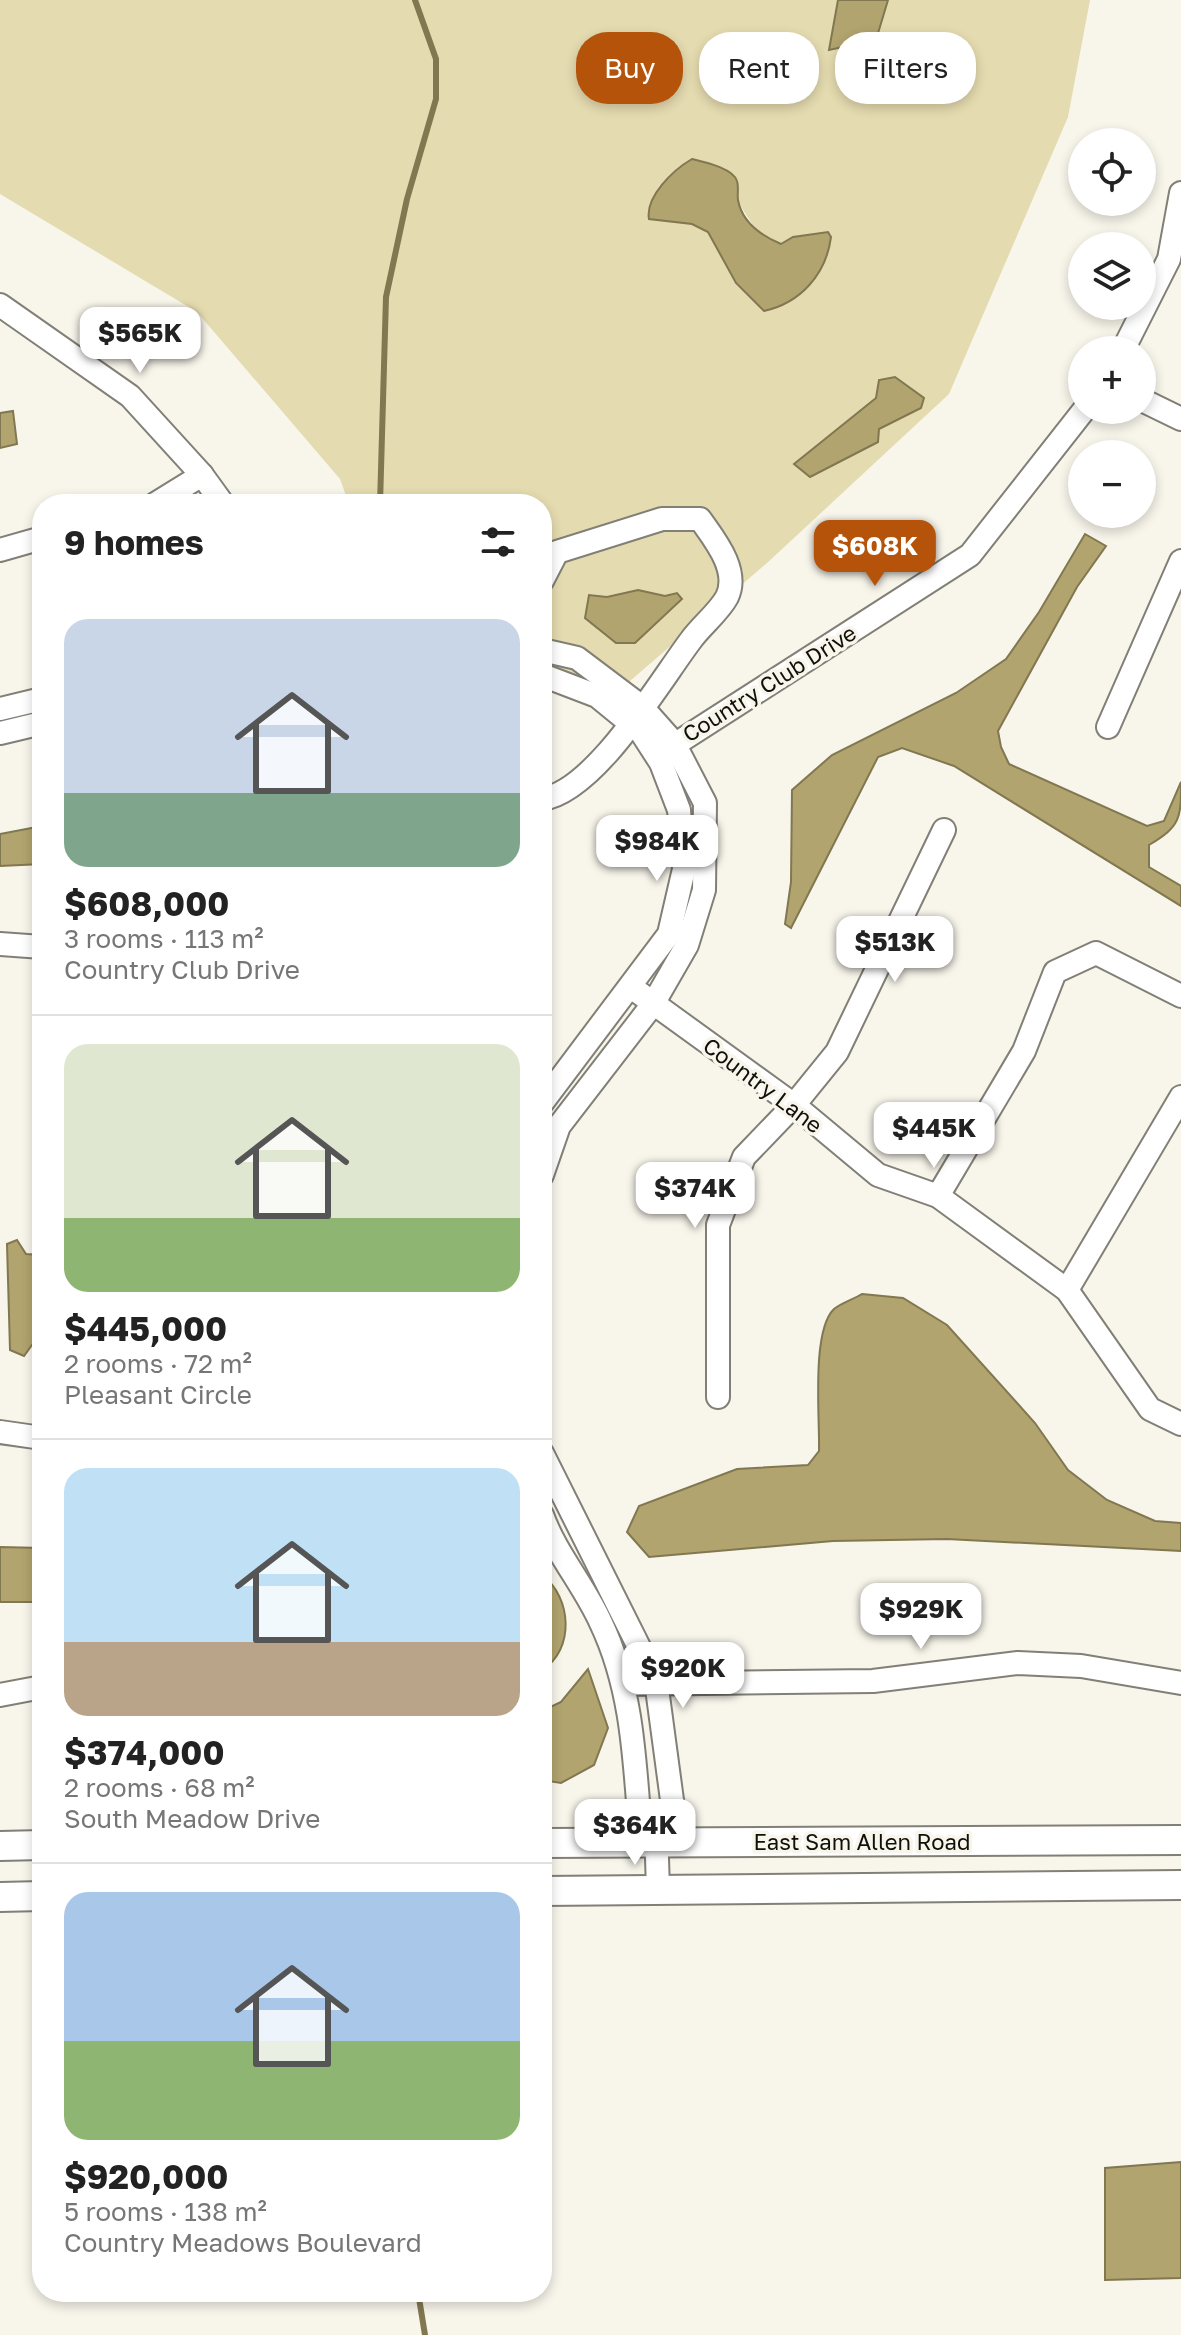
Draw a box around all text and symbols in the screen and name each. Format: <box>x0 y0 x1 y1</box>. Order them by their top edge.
chip: Buy <box>576 32 683 104</box>
chip: Rent <box>699 32 819 104</box>
chip: Filters <box>835 32 976 104</box>
map controls <box>1068 128 1156 528</box>
button: locate <box>1068 128 1156 216</box>
button: layers <box>1068 232 1156 320</box>
pin: $565K <box>84 307 196 375</box>
text: $565K <box>98 317 182 348</box>
button: + <box>1068 336 1156 424</box>
button: − <box>1068 440 1156 528</box>
icon: filters <box>476 520 520 564</box>
pin: $608K <box>819 520 931 588</box>
text: 9 homes <box>64 522 204 562</box>
text: $608K <box>832 530 918 561</box>
street label: Country Club Drive <box>677 619 861 747</box>
icon: home <box>220 671 364 815</box>
pin: $984K <box>601 815 713 883</box>
text: $984K <box>614 825 700 856</box>
text: $608,000 <box>64 883 229 923</box>
pin: $513K <box>839 916 951 984</box>
text: 3 rooms · 113 m² <box>64 923 264 954</box>
text: $513K <box>854 926 936 957</box>
text: Country Club Drive <box>64 954 300 985</box>
street label: Country Lane <box>698 1031 828 1139</box>
icon: home <box>220 1096 364 1240</box>
pin: $445K <box>878 1102 990 1170</box>
text: $445K <box>892 1112 976 1143</box>
pin: $374K <box>639 1162 751 1230</box>
text: $374K <box>654 1172 736 1203</box>
text: $445,000 <box>64 1308 227 1348</box>
text: 2 rooms · 72 m² <box>64 1348 252 1379</box>
text: Pleasant Circle <box>64 1379 252 1410</box>
icon: home <box>220 1520 364 1664</box>
pin: $929K <box>865 1583 977 1651</box>
text: $929K <box>878 1593 964 1624</box>
pin: $920K <box>627 1642 739 1710</box>
text: $920K <box>640 1652 726 1683</box>
text: $374,000 <box>64 1732 224 1772</box>
text: 2 rooms · 68 m² <box>64 1772 255 1803</box>
pin: $364K <box>579 1799 691 1867</box>
text: South Meadow Drive <box>64 1803 320 1834</box>
text: $364K <box>593 1809 677 1840</box>
street label: East Sam Allen Road <box>754 1828 970 1855</box>
icon: home <box>220 1944 364 2088</box>
text: $920,000 <box>64 2156 228 2196</box>
text: 5 rooms · 138 m² <box>64 2196 267 2227</box>
text: Country Meadows Boulevard <box>64 2227 422 2258</box>

